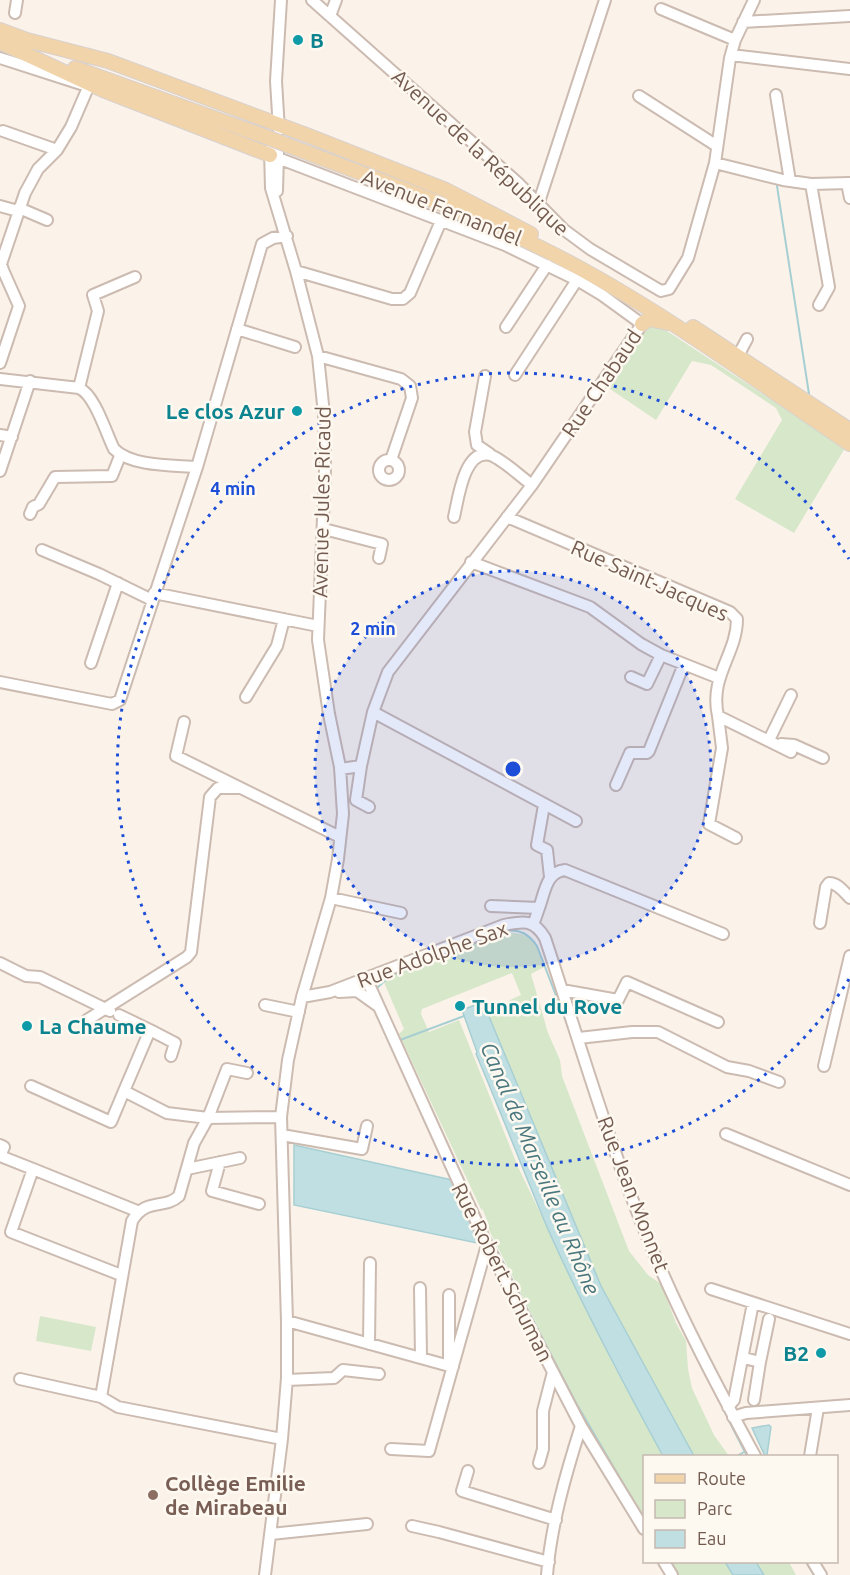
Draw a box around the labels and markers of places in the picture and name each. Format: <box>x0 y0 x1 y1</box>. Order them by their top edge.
place label: B <box>310 28 324 52</box>
marker: B <box>291 33 305 47</box>
place label: Le clos Azur <box>166 399 285 423</box>
marker: Le clos Azur <box>290 404 304 418</box>
centre of rings <box>503 759 523 779</box>
place label: Tunnel du Rove <box>472 994 622 1018</box>
marker: Tunnel du Rove <box>453 999 467 1013</box>
place label: La Chaume <box>39 1014 147 1038</box>
marker: La Chaume <box>20 1019 34 1033</box>
place label: B2 <box>783 1341 809 1365</box>
marker: B2 <box>814 1346 828 1360</box>
place label: Collège Emilie de Mirabeau <box>165 1471 306 1519</box>
marker: Collège Emilie de Mirabeau <box>146 1488 160 1502</box>

